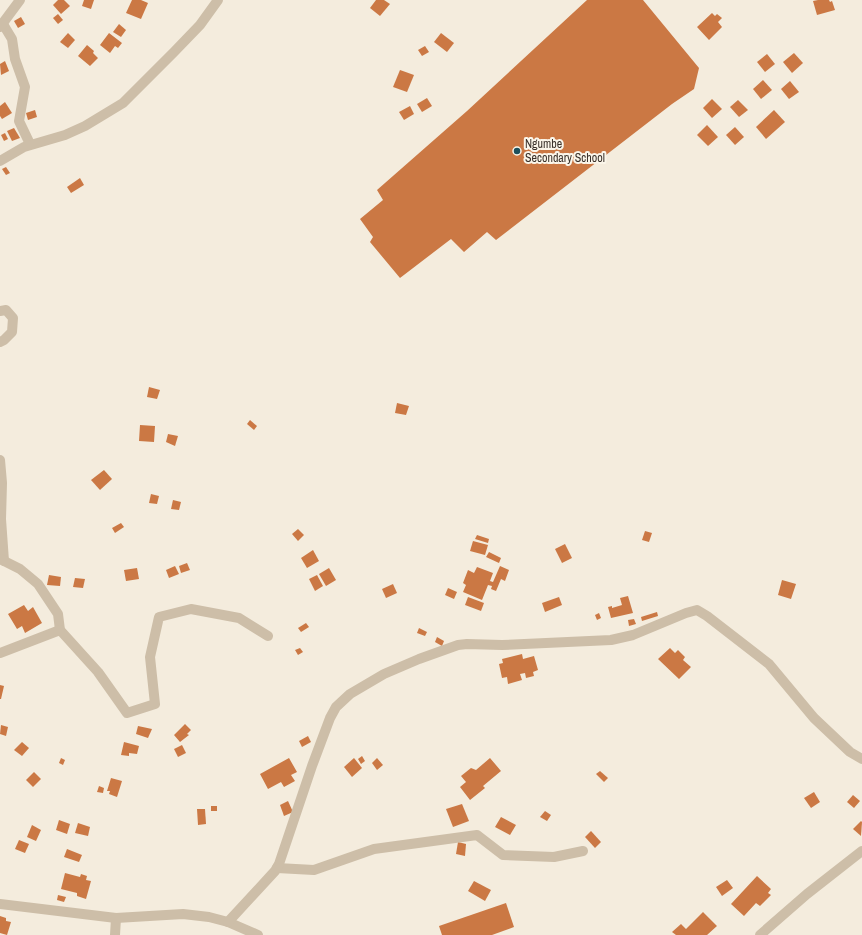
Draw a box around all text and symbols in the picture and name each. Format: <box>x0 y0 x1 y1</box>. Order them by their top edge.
place label: Ngumbe Secondary School <box>525 136 605 166</box>
marker: Ngumbe Secondary School <box>512 146 522 156</box>

